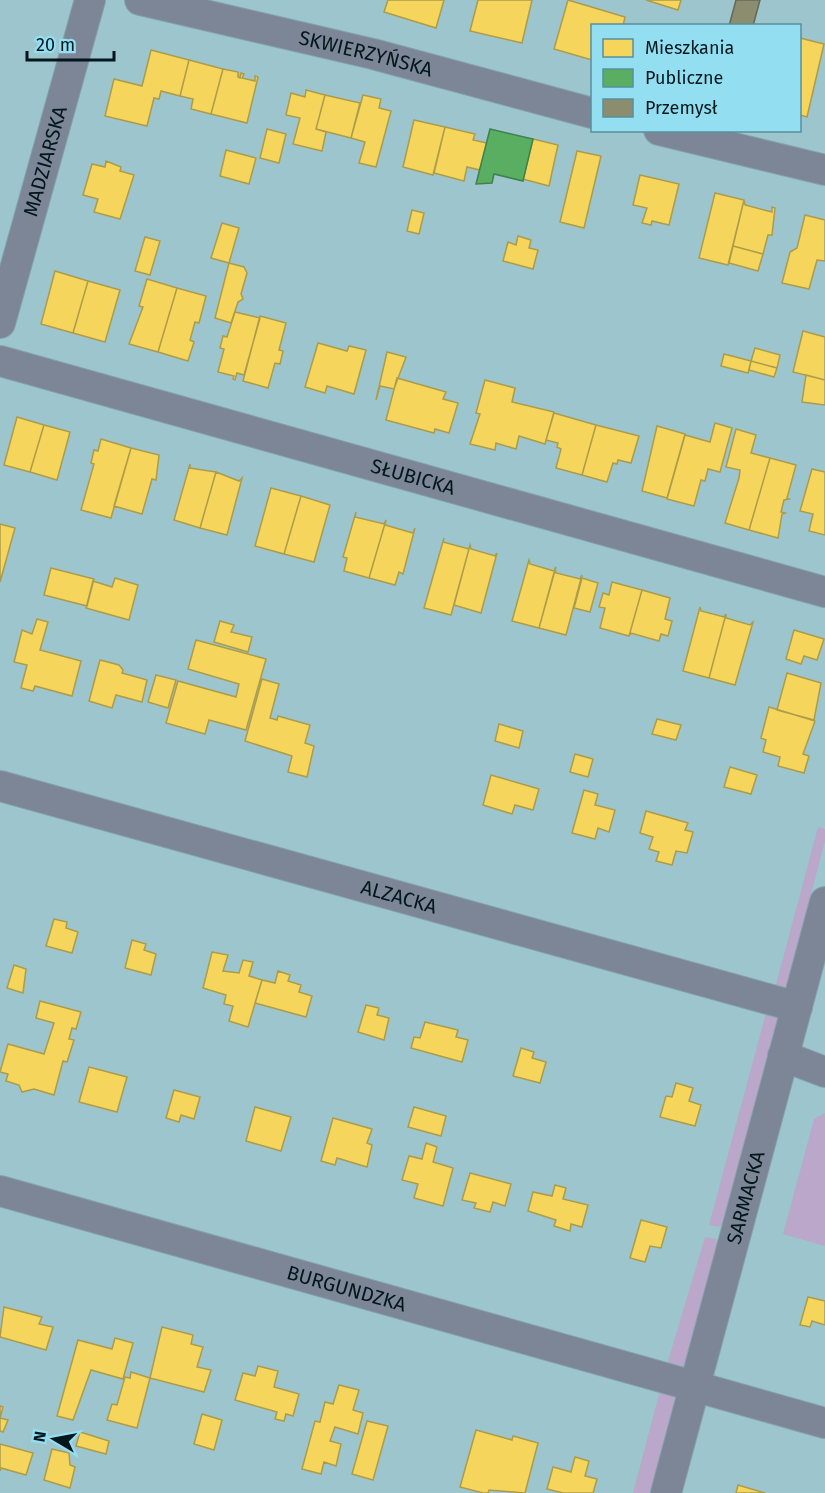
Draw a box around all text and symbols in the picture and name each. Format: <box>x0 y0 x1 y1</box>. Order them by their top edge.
scale bar <box>27 24 114 62</box>
legend <box>591 24 801 132</box>
street label: SKWIERZYŃSKA <box>297 25 436 82</box>
text: 20 m <box>36 34 75 56</box>
text: Mieszkania <box>645 37 734 59</box>
text: Publiczne <box>645 67 723 89</box>
text: Przemysł <box>645 97 718 119</box>
street label: MADZIARSKA <box>18 103 72 219</box>
street label: SŁUBICKA <box>368 453 458 500</box>
street label: ALZACKA <box>358 875 440 919</box>
street label: SARMACKA <box>721 1148 770 1247</box>
street label: BURGUNDZKA <box>284 1260 410 1317</box>
north arrow <box>24 1409 84 1469</box>
text: N <box>29 1430 50 1443</box>

